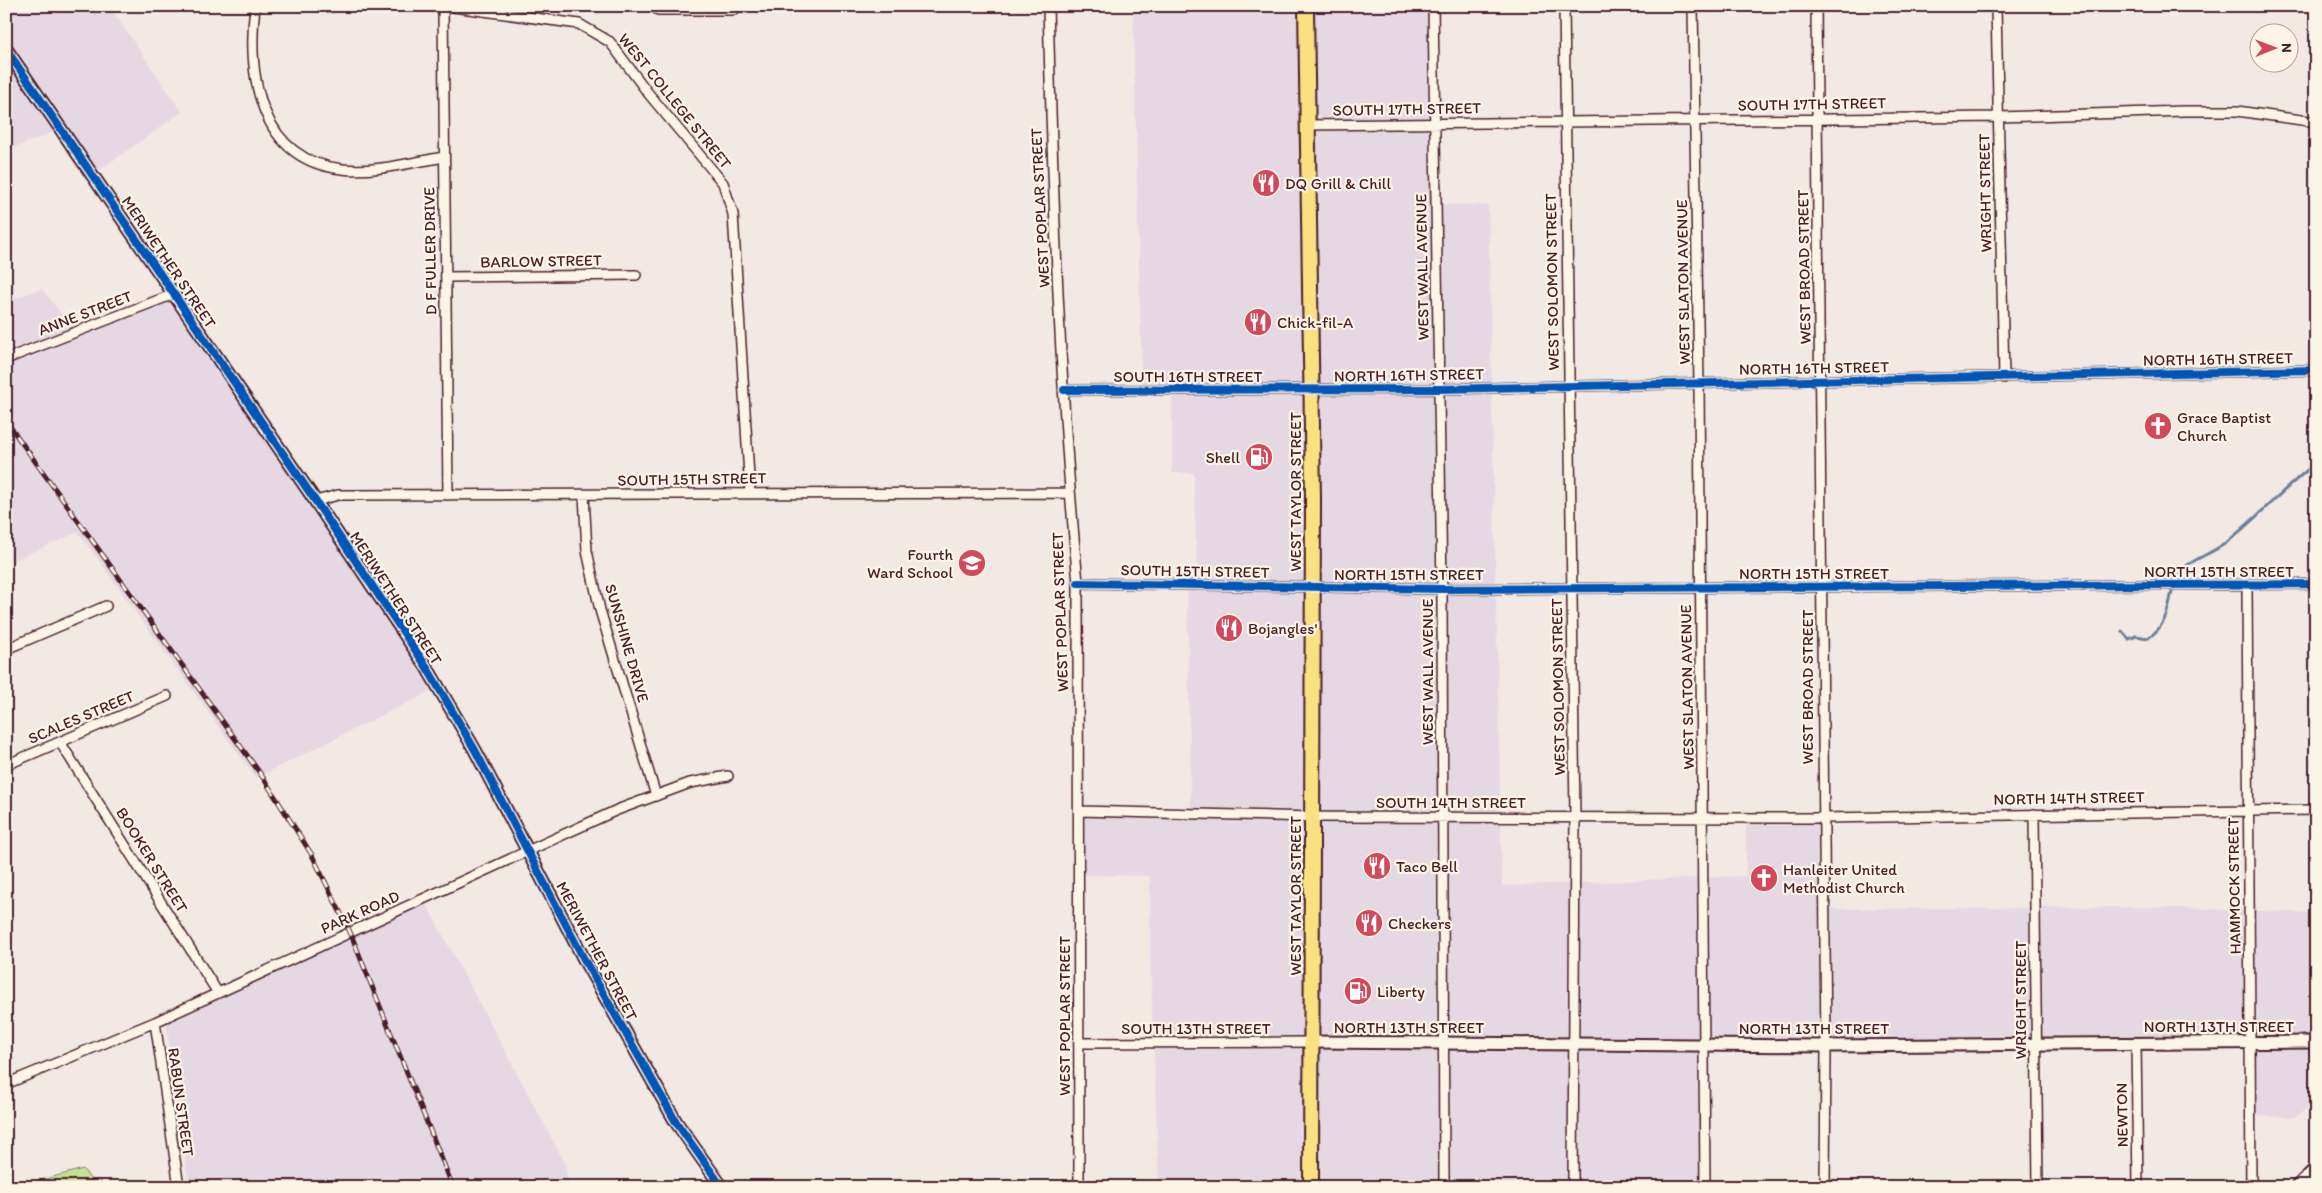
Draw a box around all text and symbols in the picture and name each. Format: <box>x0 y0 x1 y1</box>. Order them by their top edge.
north arrow <box>2250 22 2300 72</box>
street label: WEST COLLEGE STREET <box>614 29 736 173</box>
text: N <box>2278 43 2295 53</box>
street label: SOUTH 17TH STREET <box>1738 93 1886 115</box>
street label: SOUTH 17TH STREET <box>1333 98 1481 120</box>
street label: WEST POPLAR STREET <box>1026 128 1054 288</box>
street label: WRIGHT STREET <box>1974 133 1996 253</box>
restaurant icon: DQ Grill & Chill <box>1251 168 1281 198</box>
place label: DQ Grill & Chill <box>1285 174 1391 193</box>
street label: D F FULLER DRIVE <box>419 187 441 315</box>
street label: WEST BROAD STREET <box>1793 189 1815 345</box>
street label: MERIWETHER STREET <box>118 192 220 332</box>
street label: WEST WALL AVENUE <box>1411 193 1433 340</box>
street label: WEST SOLOMON STREET <box>1541 193 1563 371</box>
street label: WEST SLATON AVENUE <box>1672 199 1694 365</box>
street label: BARLOW STREET <box>480 250 602 272</box>
street label: ANNE STREET <box>35 286 135 340</box>
restaurant icon: Chick-fil-A <box>1243 307 1273 337</box>
place label: Chick-fil-A <box>1277 313 1353 332</box>
street label: NORTH 16TH STREET <box>2143 348 2293 370</box>
street label: NORTH 16TH STREET <box>1739 357 1889 379</box>
street label: NORTH 16TH STREET <box>1334 364 1484 386</box>
street label: SOUTH 16TH STREET <box>1113 367 1263 386</box>
place label: Grace Baptist Church <box>2177 408 2271 445</box>
church icon: Grace Baptist Church <box>2143 411 2173 441</box>
street label: WEST TAYLOR STREET <box>1286 412 1305 572</box>
fuel station icon: Shell <box>1244 442 1274 472</box>
place label: Shell <box>1206 448 1240 467</box>
street label: SOUTH 15TH STREET <box>617 468 767 490</box>
street label: MERIWETHER STREET <box>346 528 446 668</box>
street label: WEST POPLAR STREET <box>1048 532 1072 692</box>
place label: Fourth Ward School <box>867 545 953 582</box>
school or university icon: Fourth Ward School <box>957 548 987 578</box>
street label: SOUTH 15TH STREET <box>1120 560 1270 582</box>
street label: NORTH 15TH STREET <box>2144 562 2294 581</box>
street label: NORTH 15TH STREET <box>1739 564 1889 583</box>
street label: NORTH 15TH STREET <box>1334 565 1484 584</box>
street label: SUNSHINE DRIVE <box>601 582 653 705</box>
street label: WEST SOLOMON STREET <box>1547 598 1569 776</box>
street label: WEST WALL AVENUE <box>1418 599 1437 745</box>
street label: WEST SLATON AVENUE <box>1676 604 1698 770</box>
street label: WEST BROAD STREET <box>1798 610 1817 764</box>
restaurant icon: Bojangles' <box>1214 613 1244 643</box>
place label: Bojangles' <box>1248 619 1317 638</box>
street label: SCALES STREET <box>25 686 137 748</box>
street label: NORTH 14TH STREET <box>1993 787 2145 809</box>
street label: SOUTH 14TH STREET <box>1376 793 1526 812</box>
street label: BOOKER STREET <box>112 804 192 916</box>
street label: WEST TAYLOR STREET <box>1286 816 1305 976</box>
street label: HAMMOCK STREET <box>2223 817 2245 955</box>
restaurant icon: Taco Bell <box>1362 851 1392 881</box>
place label: Taco Bell <box>1396 857 1458 876</box>
place label: Hanleiter United Methodist Church <box>1783 860 1905 897</box>
church icon: Hanleiter United Methodist Church <box>1749 863 1779 893</box>
street label: MERIWETHER STREET <box>552 878 642 1024</box>
street label: PARK ROAD <box>318 886 402 938</box>
restaurant icon: Checkers <box>1354 908 1384 938</box>
place label: Checkers <box>1388 914 1451 933</box>
street label: WEST POPLAR STREET <box>1055 936 1074 1096</box>
street label: WRIGHT STREET <box>2011 941 2030 1059</box>
fuel station icon: Liberty <box>1343 976 1373 1006</box>
place label: Liberty <box>1377 982 1425 1001</box>
street label: NORTH 13TH STREET <box>2144 1017 2294 1036</box>
street label: NORTH 13TH STREET <box>1334 1018 1484 1037</box>
street label: SOUTH 13TH STREET <box>1121 1019 1271 1038</box>
street label: NORTH 13TH STREET <box>1739 1019 1889 1038</box>
street label: RABUN STREET <box>164 1046 198 1158</box>
street label: NEWTON <box>2112 1083 2132 1147</box>

